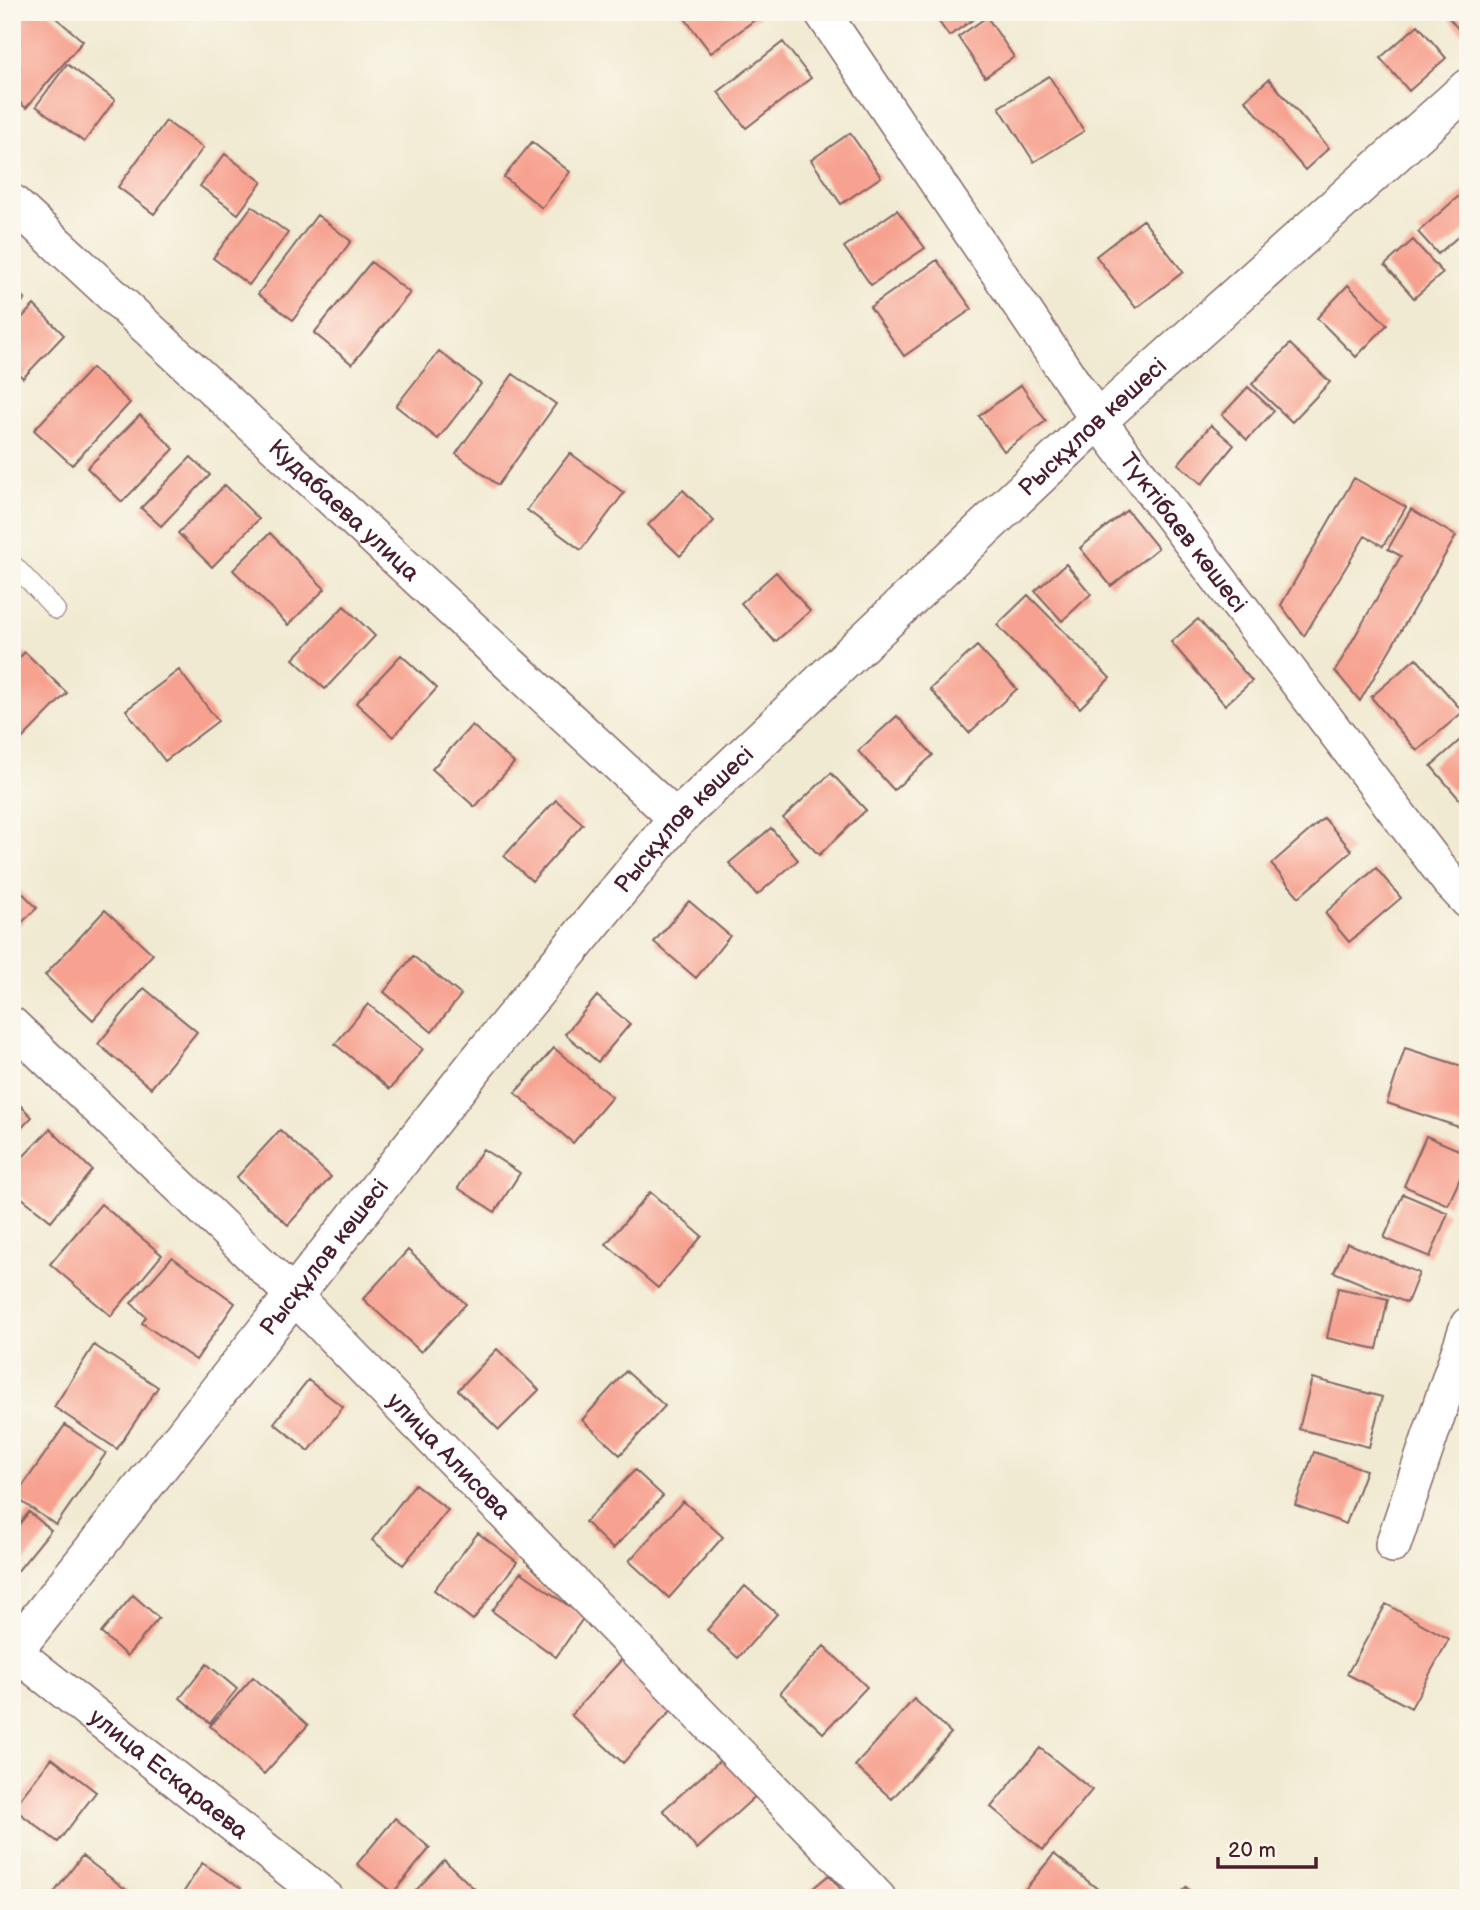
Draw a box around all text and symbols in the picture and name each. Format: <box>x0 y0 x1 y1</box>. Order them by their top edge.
street label: Рысқұлов көшесі <box>1013 352 1173 503</box>
street label: Кудабаева улица <box>262 433 425 588</box>
street label: Түктібаев көшесі <box>1113 447 1253 618</box>
street label: Рысқұлов көшесі <box>608 740 760 899</box>
street label: Рысқұлов көшесі <box>254 1173 395 1342</box>
street label: улица Алисова <box>381 1387 517 1526</box>
street label: улица Ескараева <box>83 1703 254 1846</box>
scale bar <box>1218 1826 1316 1870</box>
text: 20 m <box>1228 1838 1276 1863</box>

